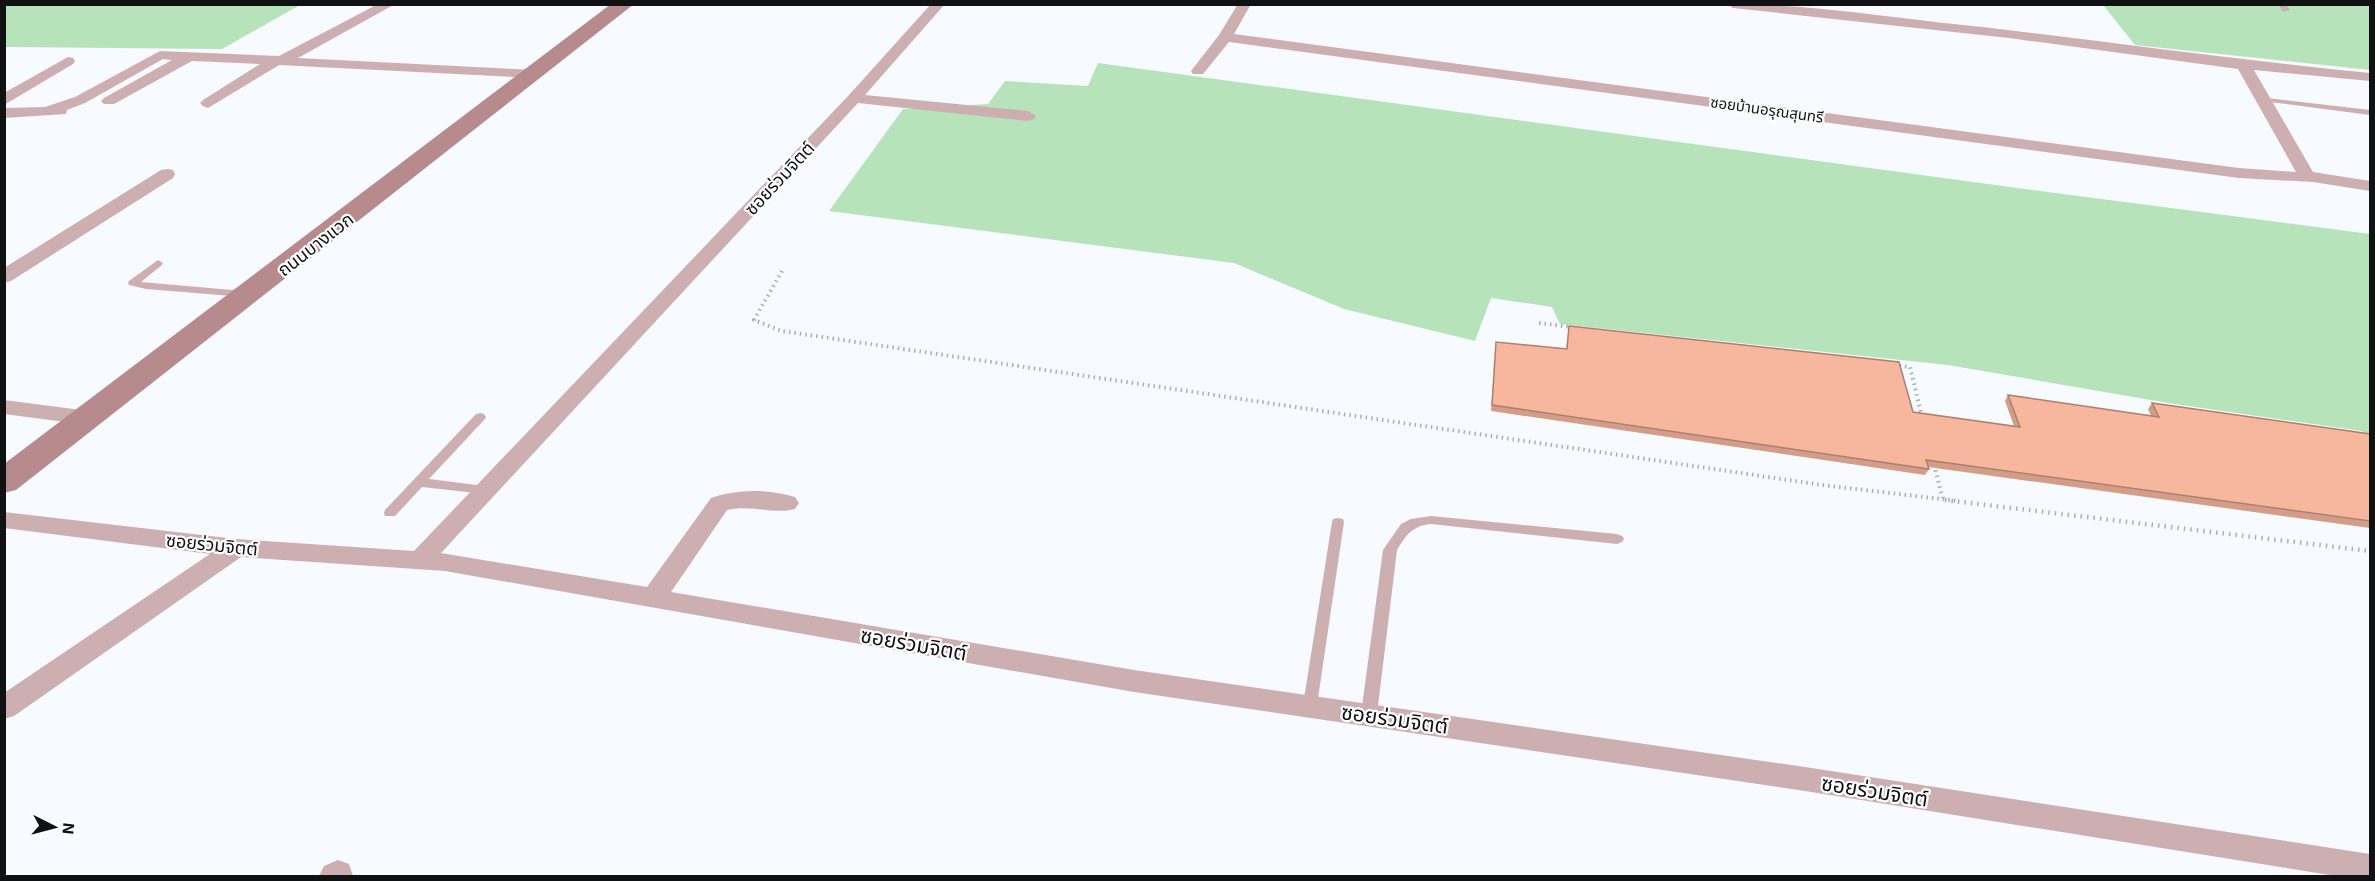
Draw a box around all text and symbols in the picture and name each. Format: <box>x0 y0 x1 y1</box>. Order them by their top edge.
street label: ซอยบ้านอรุณสุนทรี <box>1709 92 1825 127</box>
street label: ซอยร่วมจิตต์ <box>740 137 818 219</box>
street label: ถนนบางแวก <box>273 207 357 281</box>
street label: ซอยร่วมจิตต์ <box>165 528 259 560</box>
street label: ซอยร่วมจิตต์ <box>859 621 969 665</box>
street label: ซอยร่วมจิตต์ <box>1340 698 1450 738</box>
street label: ซอยร่วมจิตต์ <box>1820 769 1930 811</box>
north arrow <box>24 797 84 857</box>
text: N <box>59 822 79 835</box>

